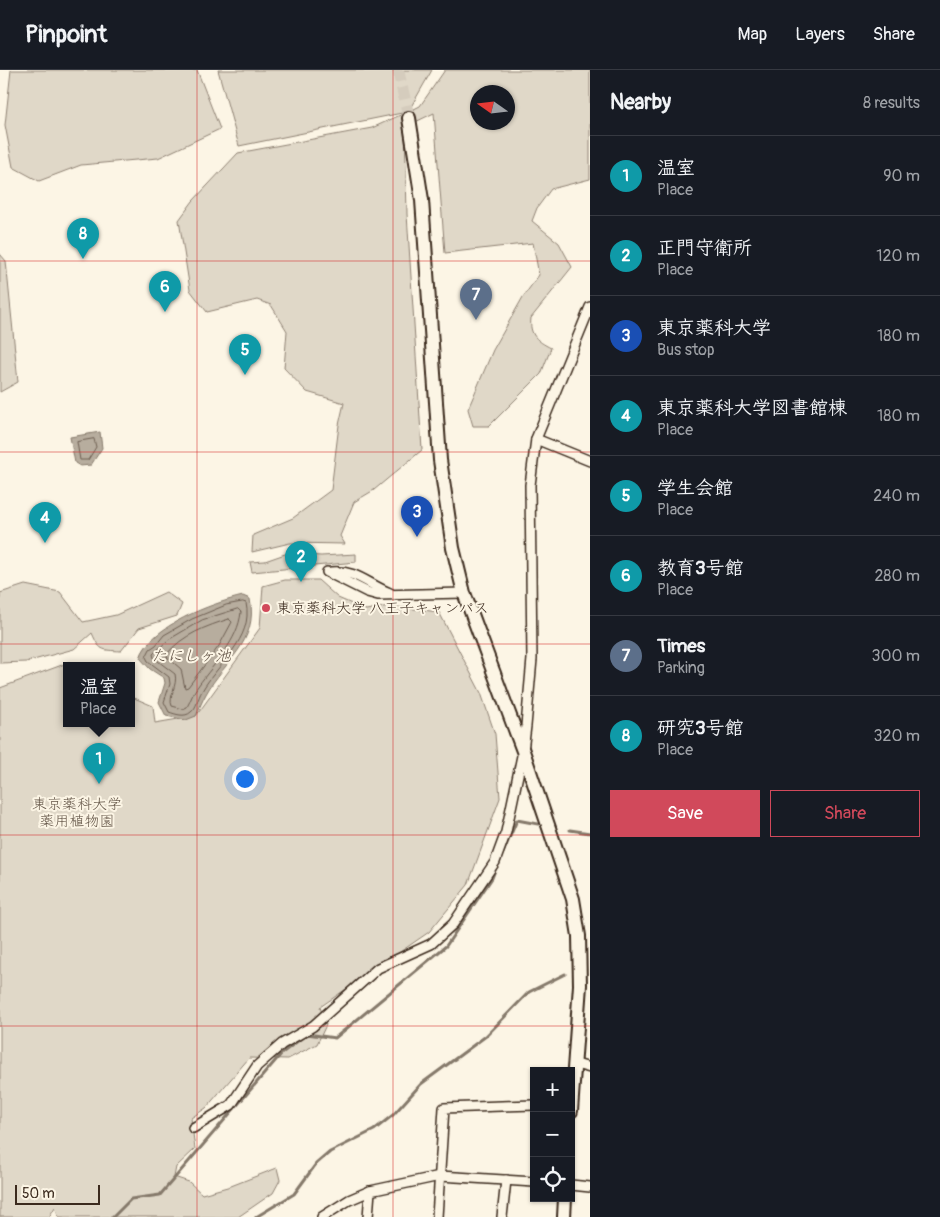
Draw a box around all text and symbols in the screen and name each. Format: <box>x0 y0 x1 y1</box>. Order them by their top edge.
text: Pinpoint <box>25 20 107 49</box>
text: Map <box>738 23 767 46</box>
text: Layers <box>795 23 845 46</box>
text: Share <box>873 23 915 46</box>
north arrow <box>470 85 515 130</box>
text: Nearby <box>610 89 671 116</box>
text: 8 results <box>863 93 920 113</box>
text: 温室 <box>657 156 695 180</box>
text: 1 <box>623 166 629 186</box>
text: 90 m <box>883 166 920 186</box>
text: Place <box>657 180 693 200</box>
pin: 8 <box>67 218 99 259</box>
text: 正門守衛所 <box>657 236 752 260</box>
text: 2 <box>622 246 630 266</box>
text: 120 m <box>876 246 920 266</box>
text: Place <box>657 260 693 280</box>
pin: 6 <box>149 271 181 312</box>
pin: 7 <box>460 279 492 320</box>
text: 東京薬科大学 <box>657 316 771 340</box>
text: 3 <box>622 326 630 346</box>
text: 180 m <box>877 326 920 346</box>
pin: 5 <box>229 334 261 375</box>
text: Bus stop <box>657 340 715 360</box>
text: 東京薬科大学図書館棟 <box>657 396 847 420</box>
text: 4 <box>621 406 631 426</box>
text: 180 m <box>877 406 920 426</box>
text: Place <box>657 420 693 440</box>
text: 学生会館 <box>657 476 733 500</box>
text: 5 <box>622 486 630 506</box>
text: 240 m <box>873 486 920 506</box>
pin: 3 <box>401 496 433 537</box>
text: Place <box>657 500 693 520</box>
pin: 4 <box>29 502 61 543</box>
pin: 2 <box>285 541 317 582</box>
text: 教育3号館 <box>657 556 744 580</box>
text: 6 <box>621 566 631 586</box>
text: 280 m <box>874 566 920 586</box>
text: Place <box>657 580 693 600</box>
place label: 東京薬科大学 八王子キャンパス <box>276 599 489 618</box>
marker: 東京薬科大学 八王子キャンパス <box>260 602 272 614</box>
text: Times <box>657 634 705 658</box>
water label: たにしヶ池 <box>151 646 232 666</box>
text: 7 <box>622 646 630 666</box>
text: 300 m <box>872 646 920 666</box>
text: Parking <box>657 658 705 678</box>
popup <box>63 662 135 727</box>
text: 温室 <box>80 675 118 699</box>
text: Place <box>80 699 116 719</box>
text: 研究3号館 <box>657 716 744 740</box>
text: 8 <box>622 726 630 746</box>
text: 320 m <box>874 726 920 746</box>
text: Place <box>657 740 693 760</box>
pin: 1 <box>83 743 115 784</box>
your location <box>232 766 258 792</box>
button: Save <box>610 790 760 837</box>
button: Share <box>770 790 920 837</box>
park label: 東京薬科大学 薬用植物園 <box>32 795 122 831</box>
map controls <box>530 1067 575 1202</box>
button: + <box>530 1067 575 1112</box>
button: − <box>530 1112 575 1157</box>
button: locate <box>530 1157 575 1202</box>
scale bar <box>15 1182 100 1205</box>
text: 50 m <box>22 1185 55 1202</box>

